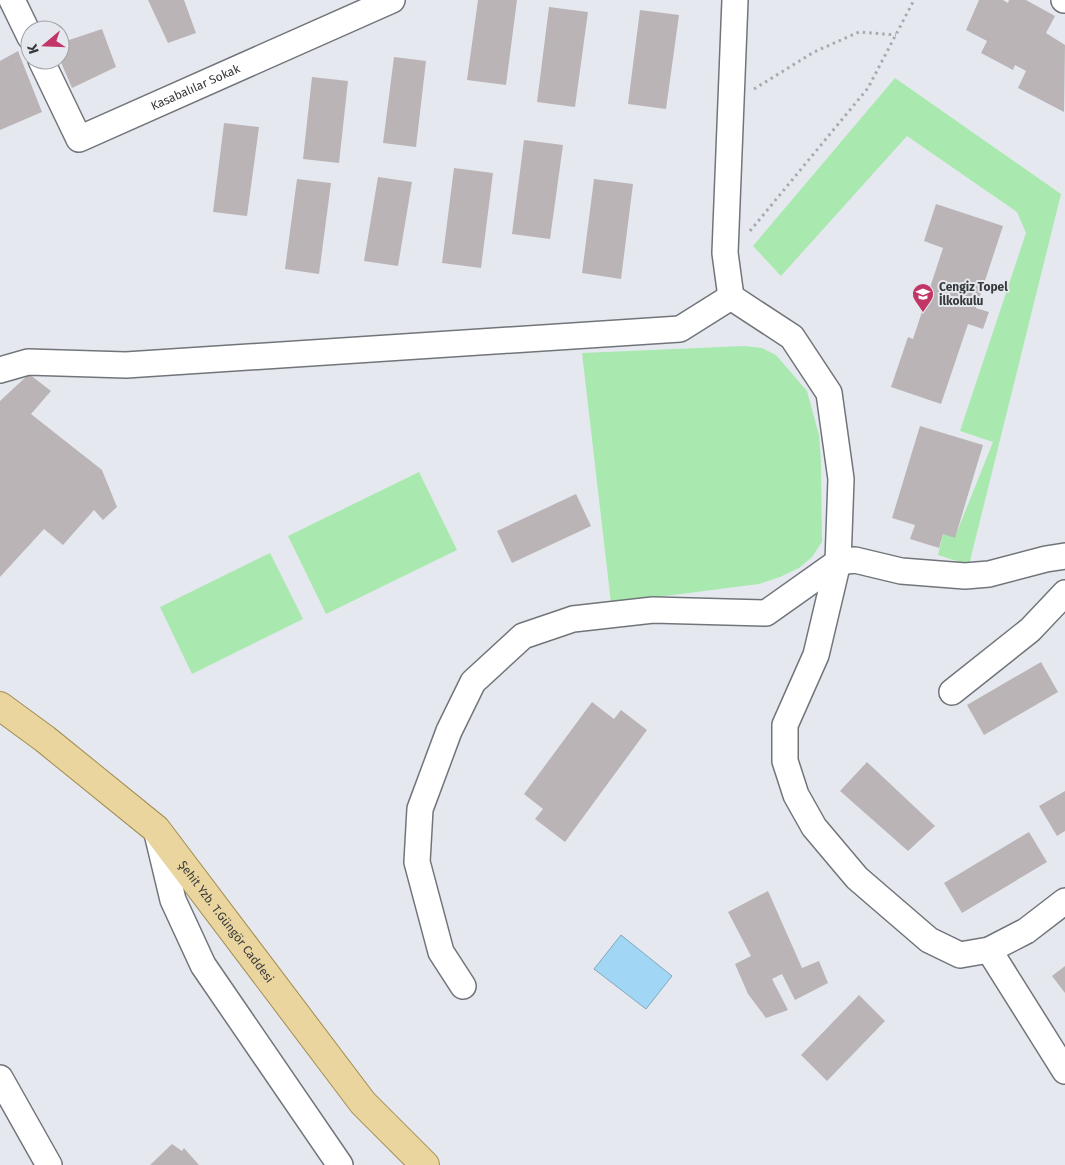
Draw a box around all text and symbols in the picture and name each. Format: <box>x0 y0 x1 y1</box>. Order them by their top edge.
north arrow <box>20 20 70 70</box>
text: K <box>23 41 43 56</box>
street label: Kasabalılar Sokak <box>149 61 243 113</box>
place label: Cengiz Topel İlkokulu <box>939 280 1008 308</box>
school or university icon: Cengiz Topel İlkokulu <box>911 282 935 313</box>
street label: Şehit Yzb. T.Güngör Caddesi <box>176 858 277 985</box>

